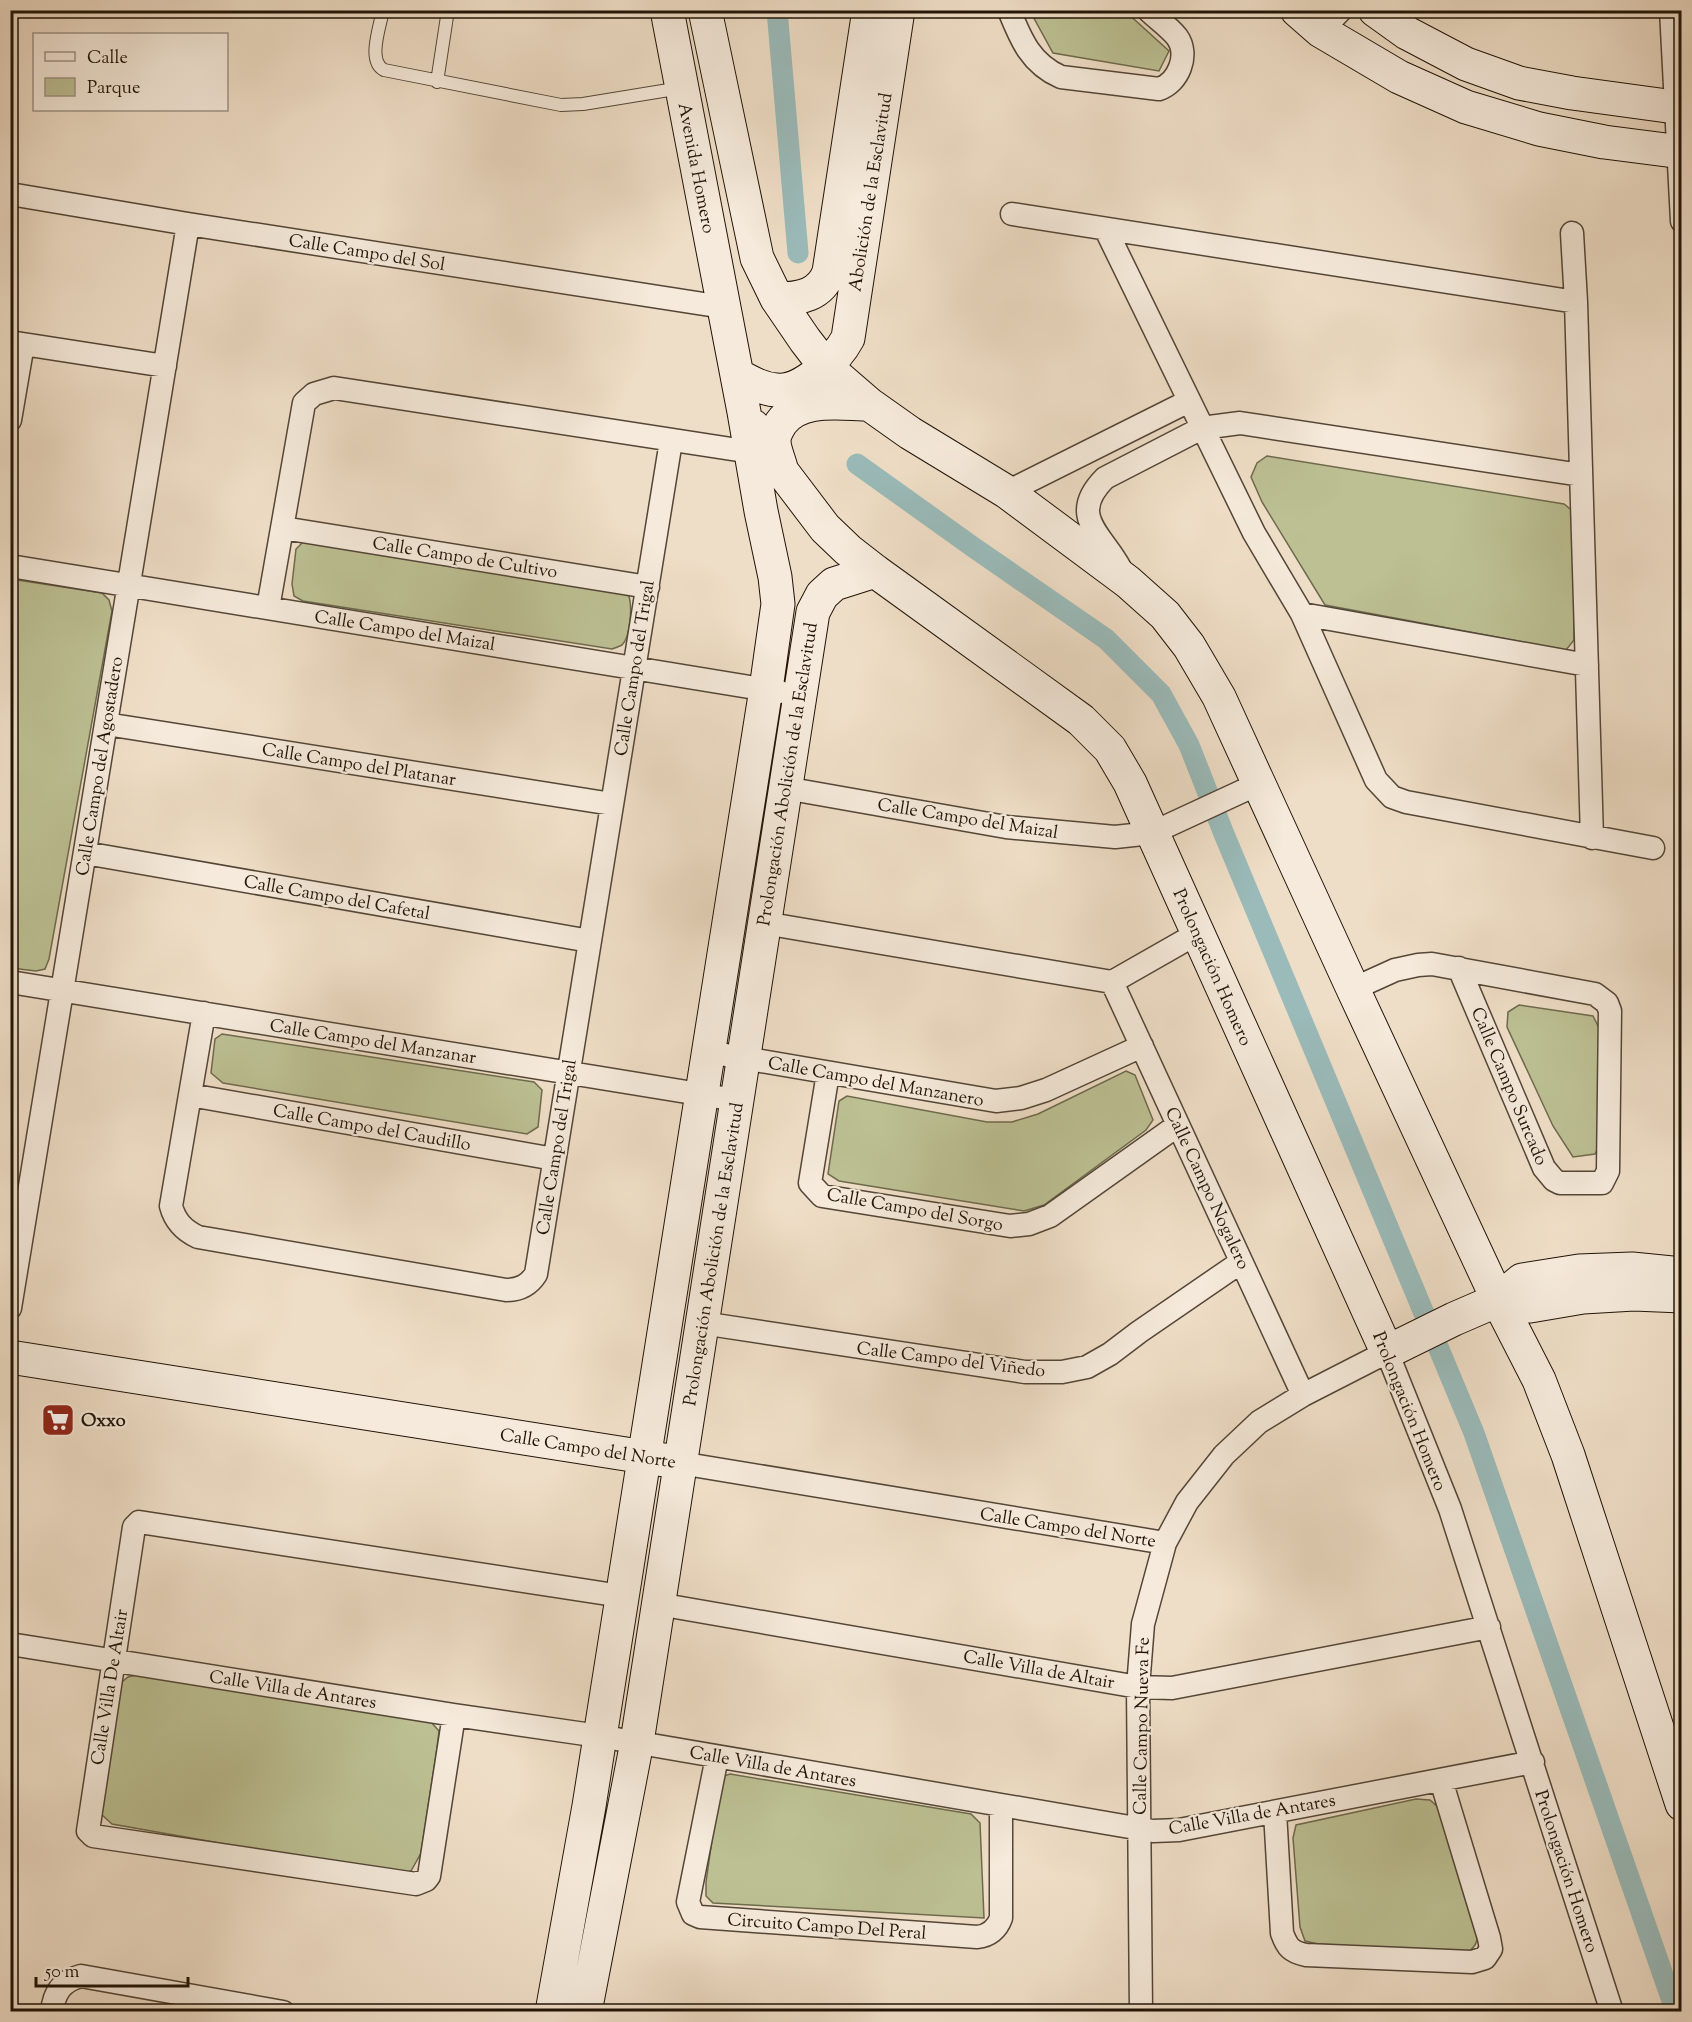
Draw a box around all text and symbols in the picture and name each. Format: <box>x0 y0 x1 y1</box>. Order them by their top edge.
legend <box>33 33 228 111</box>
text: Calle <box>87 46 128 72</box>
text: Parque <box>87 76 140 102</box>
street label: Abolición de la Esclavitud <box>843 91 901 294</box>
street label: Avenida Homero <box>670 101 720 236</box>
street label: Calle Campo del Sol <box>287 229 447 279</box>
street label: Calle Campo de Cultivo <box>370 531 559 586</box>
street label: Calle Campo del Trigal <box>609 579 663 758</box>
street label: Calle Campo del Maizal <box>312 605 497 659</box>
street label: Prolongación Abolición de la Esclavitud <box>752 621 826 928</box>
street label: Calle Campo del Agostadero <box>71 655 131 878</box>
street label: Calle Campo del Platanar <box>260 738 458 794</box>
street label: Calle Campo del Maizal <box>875 793 1060 847</box>
street label: Calle Campo del Cafetal <box>241 870 432 928</box>
street label: Prolongación Homero <box>1165 885 1258 1051</box>
street label: Calle Campo Surcado <box>1463 1004 1553 1170</box>
street label: Calle Campo del Manzanar <box>268 1014 478 1072</box>
street label: Calle Campo del Manzanero <box>766 1051 986 1115</box>
street label: Calle Campo del Trigal <box>531 1058 585 1237</box>
street label: Calle Campo del Caudillo <box>271 1099 473 1159</box>
street label: Prolongación Abolición de la Esclavitud <box>678 1101 752 1408</box>
street label: Calle Campo Nogalero <box>1157 1103 1255 1274</box>
street label: Calle Campo del Sorgo <box>824 1183 1005 1239</box>
street label: Prolongación Homero <box>1364 1328 1452 1495</box>
street label: Calle Campo del Viñedo <box>855 1337 1047 1385</box>
supermarket icon: Oxxo <box>40 1402 76 1438</box>
place label: Oxxo <box>81 1409 126 1435</box>
street label: Calle Campo del Norte <box>498 1423 678 1477</box>
street label: Calle Campo del Norte <box>978 1502 1158 1556</box>
street label: Calle Villa De Altair <box>86 1607 136 1767</box>
street label: Calle Campo Nueva Fe <box>1128 1637 1158 1815</box>
street label: Calle Villa de Altair <box>961 1645 1117 1697</box>
street label: Calle Villa de Antares <box>207 1665 378 1717</box>
street label: Calle Villa de Antares <box>687 1740 858 1795</box>
street label: Prolongación Homero <box>1527 1787 1604 1956</box>
street label: Calle Villa de Antares <box>1167 1788 1338 1843</box>
street label: Circuito Campo Del Peral <box>726 1908 927 1948</box>
scale bar <box>36 1950 188 1988</box>
text: 50 m <box>44 1960 80 1986</box>

